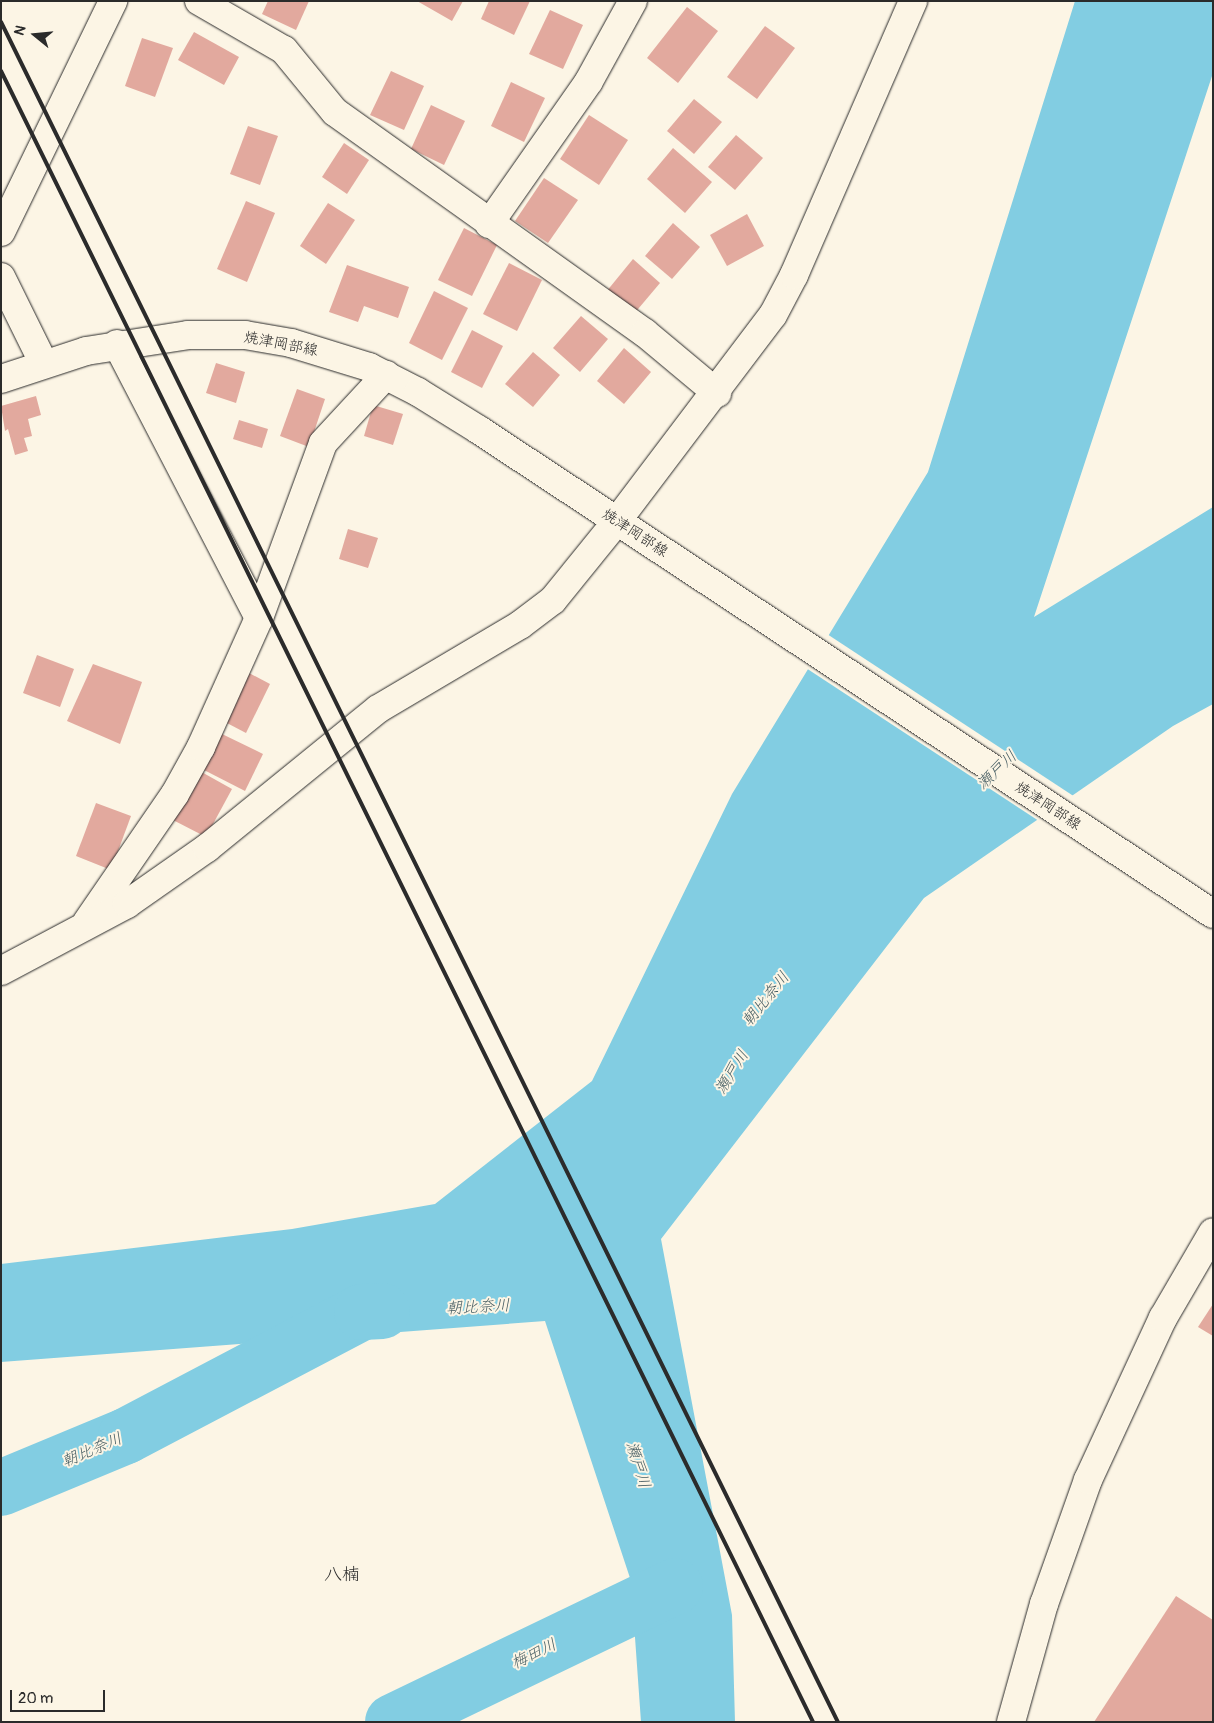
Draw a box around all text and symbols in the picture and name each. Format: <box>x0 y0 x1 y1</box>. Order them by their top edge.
north arrow <box>10 10 60 60</box>
text: N <box>11 23 30 37</box>
street label: 焼津岡部線 <box>242 328 320 360</box>
street label: 焼津岡部線 <box>599 505 671 561</box>
water label: 瀬戸川 <box>973 747 1021 793</box>
street label: 焼津岡部線 <box>1012 778 1084 834</box>
water label: 朝比奈川 <box>738 968 794 1030</box>
water label: 瀬戸川 <box>711 1047 753 1097</box>
water label: 朝比奈川 <box>446 1296 510 1318</box>
water label: 朝比奈川 <box>59 1429 125 1471</box>
water label: 瀬戸川 <box>622 1439 654 1491</box>
district label: 八楠 <box>324 1564 360 1586</box>
water label: 梅田川 <box>508 1635 560 1673</box>
scale bar <box>12 1680 108 1712</box>
text: 20 m <box>18 1689 53 1708</box>

